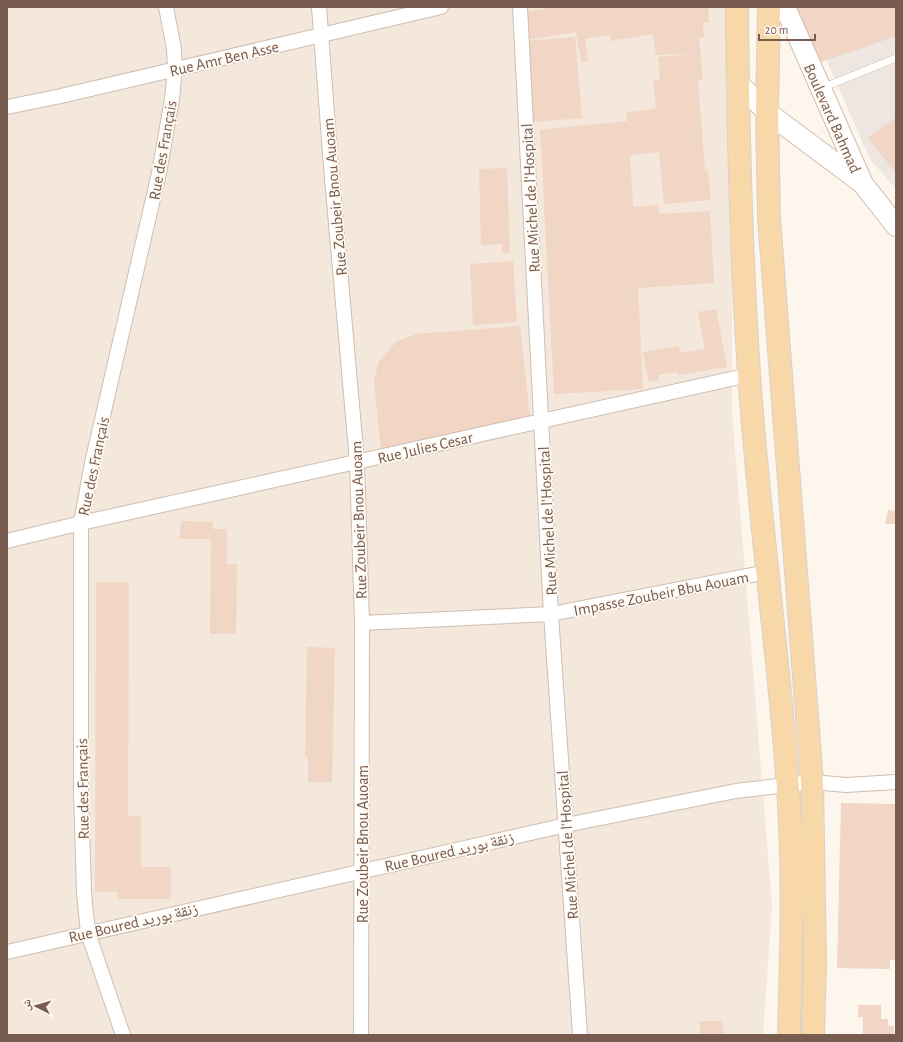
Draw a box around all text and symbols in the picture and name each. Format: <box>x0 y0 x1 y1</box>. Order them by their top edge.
scale bar <box>759 16 815 42</box>
text: 20 m <box>765 24 788 36</box>
street label: Rue Amr Ben Asse <box>168 39 280 79</box>
street label: Boulevard Bahmad <box>801 61 863 176</box>
street label: Rue des Français <box>146 99 180 201</box>
street label: Rue Zoubeir Bnou Auoam <box>320 117 350 276</box>
street label: Rue Michel de l'Hospital <box>519 123 543 273</box>
street label: Rue des Français <box>76 415 112 517</box>
street label: Rue Julies Cesar <box>376 429 475 467</box>
street label: Rue Zoubeir Bnou Auoam <box>348 441 370 599</box>
street label: Rue Michel de l'Hospital <box>536 446 560 596</box>
street label: Impasse Zoubeir Bbu Aouam <box>572 569 750 619</box>
street label: Rue des Français <box>74 738 92 840</box>
street label: Rue Zoubeir Bnou Auoam <box>355 765 371 923</box>
street label: Rue Michel de l'Hospital <box>555 770 581 920</box>
street label: Rue Boured زنقة بوريد <box>383 829 516 876</box>
street label: Rue Boured زنقة بوريد <box>67 900 200 947</box>
north arrow <box>16 986 56 1026</box>
text: ش <box>20 998 35 1012</box>

